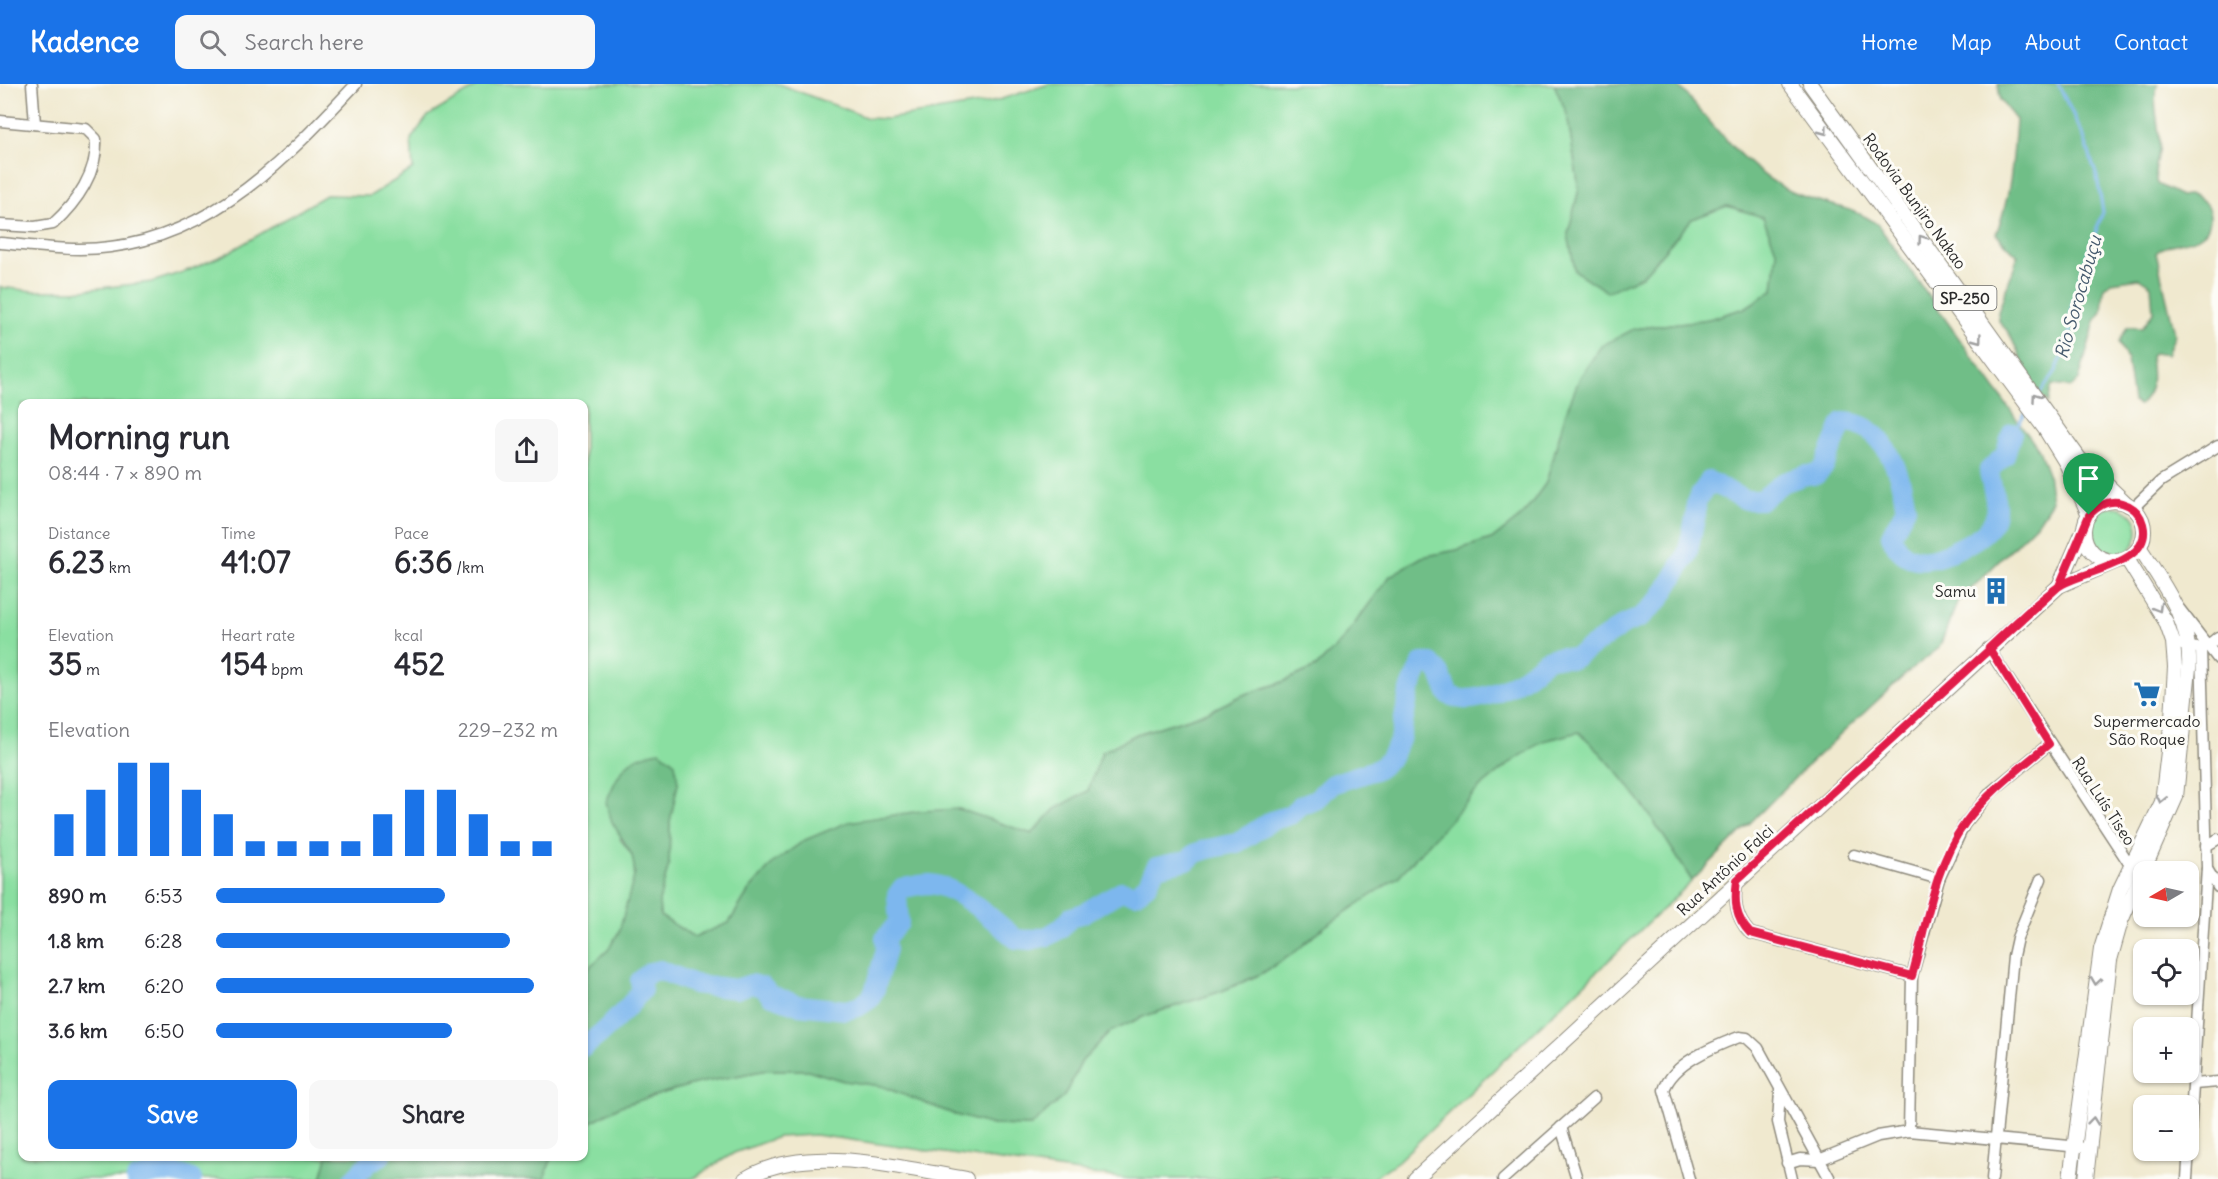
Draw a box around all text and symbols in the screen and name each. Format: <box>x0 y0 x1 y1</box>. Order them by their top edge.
search box <box>175 15 595 69</box>
text: Kadence <box>30 24 139 60</box>
icon: search <box>196 26 229 59</box>
text: Search here <box>244 28 364 56</box>
text: Home <box>1861 29 1918 56</box>
text: Map <box>1951 29 1992 56</box>
text: About <box>2025 29 2081 56</box>
text: Contact <box>2114 29 2188 56</box>
one-way arrow <box>1817 125 1828 136</box>
street label: Rodovia Bunjiro Nakao <box>1859 129 1971 273</box>
water label: Rio Sorocabuçu <box>2049 232 2107 361</box>
one-way arrow <box>1918 235 1929 246</box>
road number: SP-250 <box>1934 286 1996 310</box>
one-way arrow <box>1971 332 1982 343</box>
one-way arrow <box>2032 393 2043 404</box>
text: Morning run <box>48 416 230 458</box>
button: share <box>495 419 558 482</box>
pin <box>2063 453 2114 515</box>
text: 08:44 · 7 × 890 m <box>48 460 202 485</box>
icon: arrive <box>2072 462 2105 495</box>
text: Distance <box>48 523 110 543</box>
text: Time <box>221 523 256 543</box>
text: Pace <box>394 523 429 543</box>
text: 6.23 <box>48 543 105 581</box>
text: 41:07 <box>221 543 291 581</box>
text: 6:36 <box>394 543 452 581</box>
text: km <box>105 557 131 577</box>
text: /km <box>452 557 484 577</box>
building icon: Samu <box>1981 576 2011 606</box>
place label: Samu <box>1935 581 1976 601</box>
one-way arrow <box>2151 602 2163 612</box>
text: Elevation <box>48 625 114 645</box>
text: Heart rate <box>221 625 295 645</box>
text: kcal <box>394 625 423 645</box>
text: 35 <box>48 645 82 683</box>
text: 154 <box>221 645 268 683</box>
text: 452 <box>394 645 445 683</box>
text: m <box>82 659 100 679</box>
text: bpm <box>268 659 303 679</box>
supermarket icon: Supermercado São Roque <box>2132 679 2162 709</box>
place label: Supermercado São Roque <box>2093 711 2201 749</box>
text: Elevation <box>48 717 130 742</box>
text: 229–232 m <box>458 717 558 742</box>
street label: Rua Luís Tiseo <box>2068 753 2140 849</box>
one-way arrow <box>2156 794 2169 804</box>
street label: Rua Antônio Falci <box>1673 820 1777 920</box>
north arrow <box>2133 861 2199 927</box>
map controls <box>2133 861 2199 1161</box>
text: 890 m <box>48 883 106 908</box>
text: 6:53 <box>144 883 183 908</box>
text: 1.8 km <box>48 928 104 953</box>
text: 6:28 <box>144 928 183 953</box>
button: locate <box>2133 939 2199 1005</box>
text: 2.7 km <box>48 973 105 998</box>
text: 6:20 <box>144 973 184 998</box>
one-way arrow <box>2091 977 2103 986</box>
button: + <box>2133 1017 2199 1083</box>
text: 3.6 km <box>48 1018 108 1043</box>
text: 6:50 <box>144 1018 185 1043</box>
button: Save <box>48 1080 297 1149</box>
button: Share <box>309 1080 558 1149</box>
button: − <box>2133 1095 2199 1161</box>
one-way arrow <box>2086 1116 2098 1125</box>

